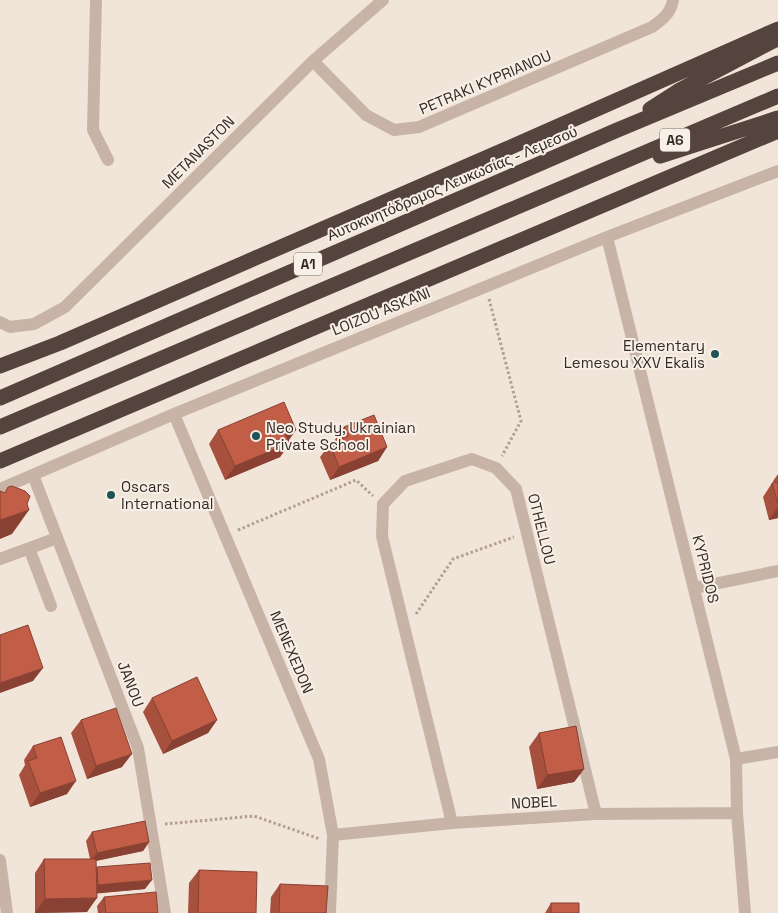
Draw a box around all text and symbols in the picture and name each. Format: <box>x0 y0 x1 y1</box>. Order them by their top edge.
street label: PETRAKI KYPRIANOU <box>416 46 554 118</box>
street label: METANASTON <box>158 112 238 192</box>
street label: Αυτοκινητόδρομος Λευκωσίας - Λεμεσού <box>324 121 580 245</box>
road number: A6 <box>660 128 690 152</box>
road number: A1 <box>294 252 322 276</box>
street label: LOIZOU ASKANI <box>329 283 433 339</box>
place label: Elementary Lemesou XXV Ekalis <box>564 336 705 372</box>
marker: Elementary Lemesou XXV Ekalis <box>709 348 721 360</box>
place label: Neo Study, Ukrainian Private School <box>266 418 416 454</box>
marker: Neo Study, Ukrainian Private School <box>250 430 262 442</box>
place label: Oscars International <box>121 477 214 513</box>
marker: Oscars International <box>105 489 117 501</box>
street label: OTHELLOU <box>524 491 560 567</box>
street label: KYPRIDOS <box>688 533 724 605</box>
street label: MENEXEDON <box>266 608 318 696</box>
street label: JANOU <box>114 658 148 710</box>
street label: NOBEL <box>510 791 558 813</box>

